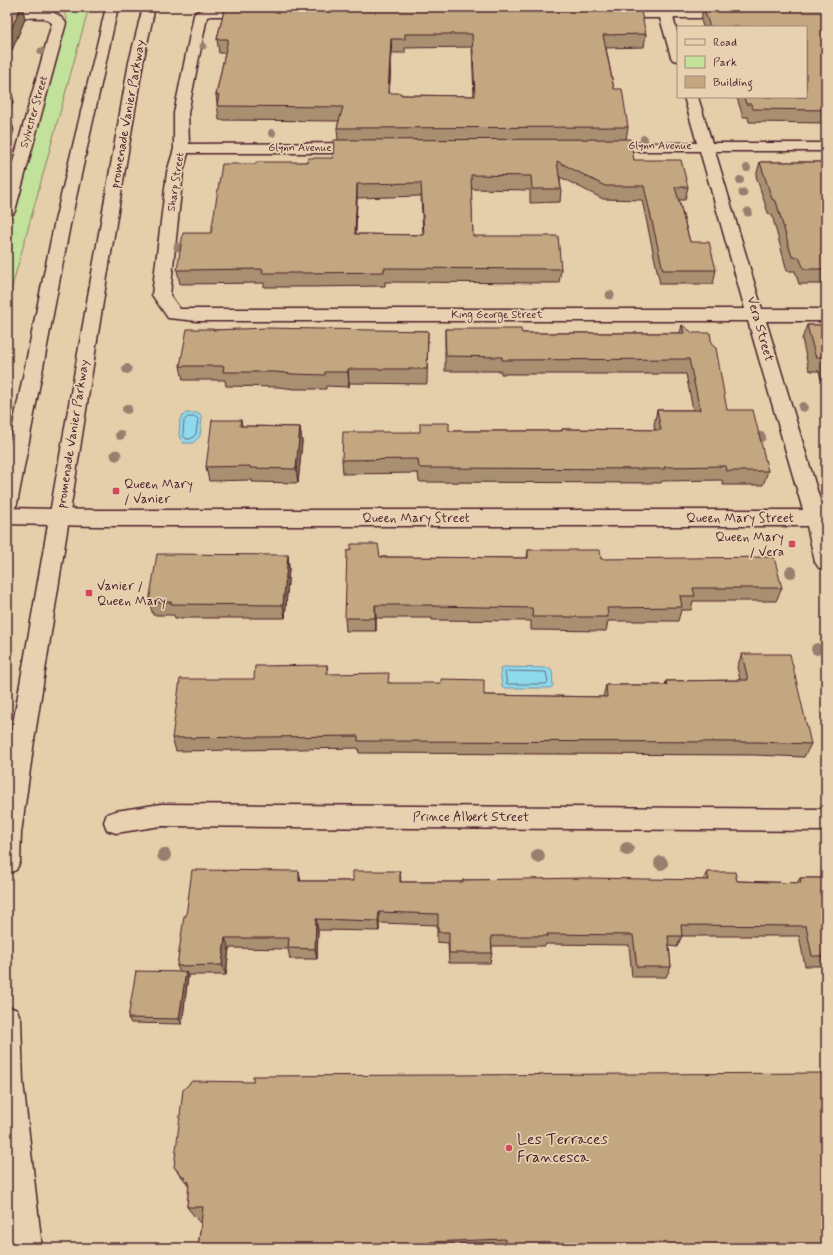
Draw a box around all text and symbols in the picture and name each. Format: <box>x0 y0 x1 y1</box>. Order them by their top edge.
legend <box>677 26 807 98</box>
text: Road <box>713 35 737 51</box>
street label: promenade Vanier Parkway <box>107 38 149 190</box>
text: Park <box>713 55 737 71</box>
street label: Sylvester Street <box>17 74 51 150</box>
text: Building <box>713 75 753 92</box>
street label: Glynn Avenue <box>628 139 692 153</box>
street label: Glynn Avenue <box>268 141 332 155</box>
street label: Sharp Street <box>164 151 188 213</box>
street label: Vera Street <box>743 295 777 363</box>
street label: King George Street <box>451 308 543 323</box>
street label: promenade Vanier Parkway <box>53 358 93 510</box>
place label: Queen Mary / Vanier <box>124 476 193 508</box>
marker: Queen Mary / Vanier <box>111 486 121 496</box>
street label: Queen Mary Street <box>362 510 470 527</box>
street label: Queen Mary Street <box>686 510 794 527</box>
place label: Queen Mary / Vera <box>715 529 784 561</box>
marker: Queen Mary / Vera <box>787 539 797 549</box>
place label: Vanier / Queen Mary <box>97 578 166 610</box>
marker: Vanier / Queen Mary <box>84 588 94 598</box>
street label: Prince Albert Street <box>413 809 529 826</box>
place label: Les Terraces Francesca <box>517 1129 608 1168</box>
marker: Les Terraces Francesca <box>504 1143 514 1153</box>

